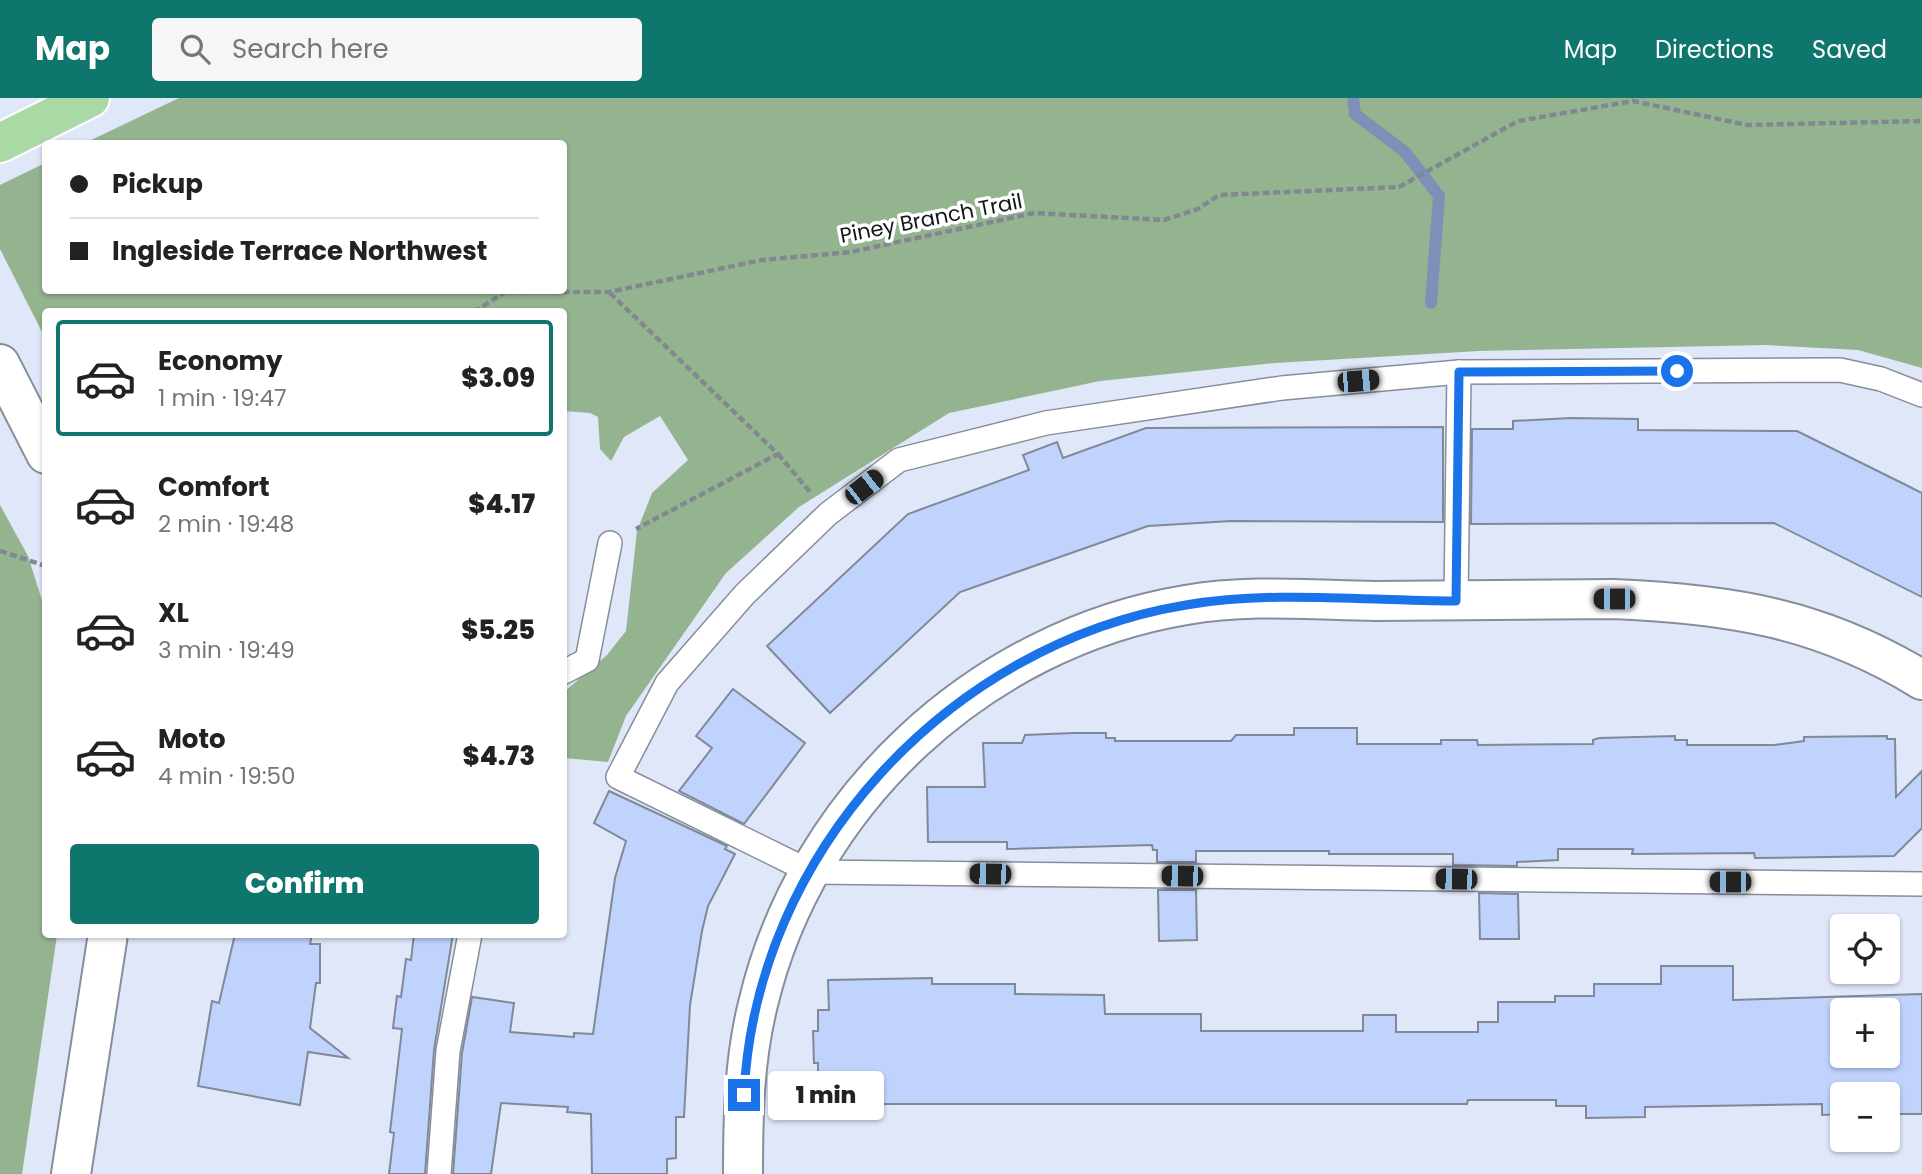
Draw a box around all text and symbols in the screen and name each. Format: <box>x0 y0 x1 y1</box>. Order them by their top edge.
search box <box>152 18 642 81</box>
text: Map <box>35 25 110 72</box>
icon: search <box>176 30 214 68</box>
text: Search here <box>232 31 389 67</box>
text: Map <box>1564 33 1617 66</box>
text: Directions <box>1655 33 1774 66</box>
text: Saved <box>1812 33 1887 66</box>
text: Pickup <box>112 166 203 202</box>
street label: Piney Branch Trail <box>837 186 1025 250</box>
text: Ingleside Terrace Northwest <box>112 233 487 269</box>
text: Economy <box>158 343 282 379</box>
icon: car <box>74 347 137 410</box>
route start <box>1661 355 1693 387</box>
text: $3.09 <box>461 360 535 396</box>
car <box>1337 369 1380 393</box>
text: 1 min · 19:47 <box>158 382 287 414</box>
car <box>841 466 888 508</box>
text: Comfort <box>158 469 270 505</box>
icon: car <box>74 473 137 536</box>
text: $4.17 <box>468 486 535 522</box>
text: 2 min · 19:48 <box>158 508 294 540</box>
car <box>1594 589 1636 610</box>
text: XL <box>158 595 189 631</box>
icon: car <box>74 599 137 662</box>
text: $5.25 <box>461 612 535 648</box>
text: 3 min · 19:49 <box>158 634 295 666</box>
text: Moto <box>158 721 226 757</box>
icon: car <box>74 725 137 788</box>
text: $4.73 <box>463 738 535 774</box>
text: 4 min · 19:50 <box>158 760 295 792</box>
button: Confirm <box>70 844 539 924</box>
car <box>969 863 1012 885</box>
car <box>1161 865 1204 887</box>
car <box>1435 868 1478 890</box>
car <box>1710 872 1752 893</box>
map controls <box>1830 914 1900 1152</box>
button: locate <box>1830 914 1900 984</box>
button: + <box>1830 998 1900 1068</box>
callout: 1 min <box>768 1070 884 1119</box>
route end <box>728 1079 760 1111</box>
text: 1 min <box>796 1079 856 1111</box>
button: − <box>1830 1082 1900 1152</box>

